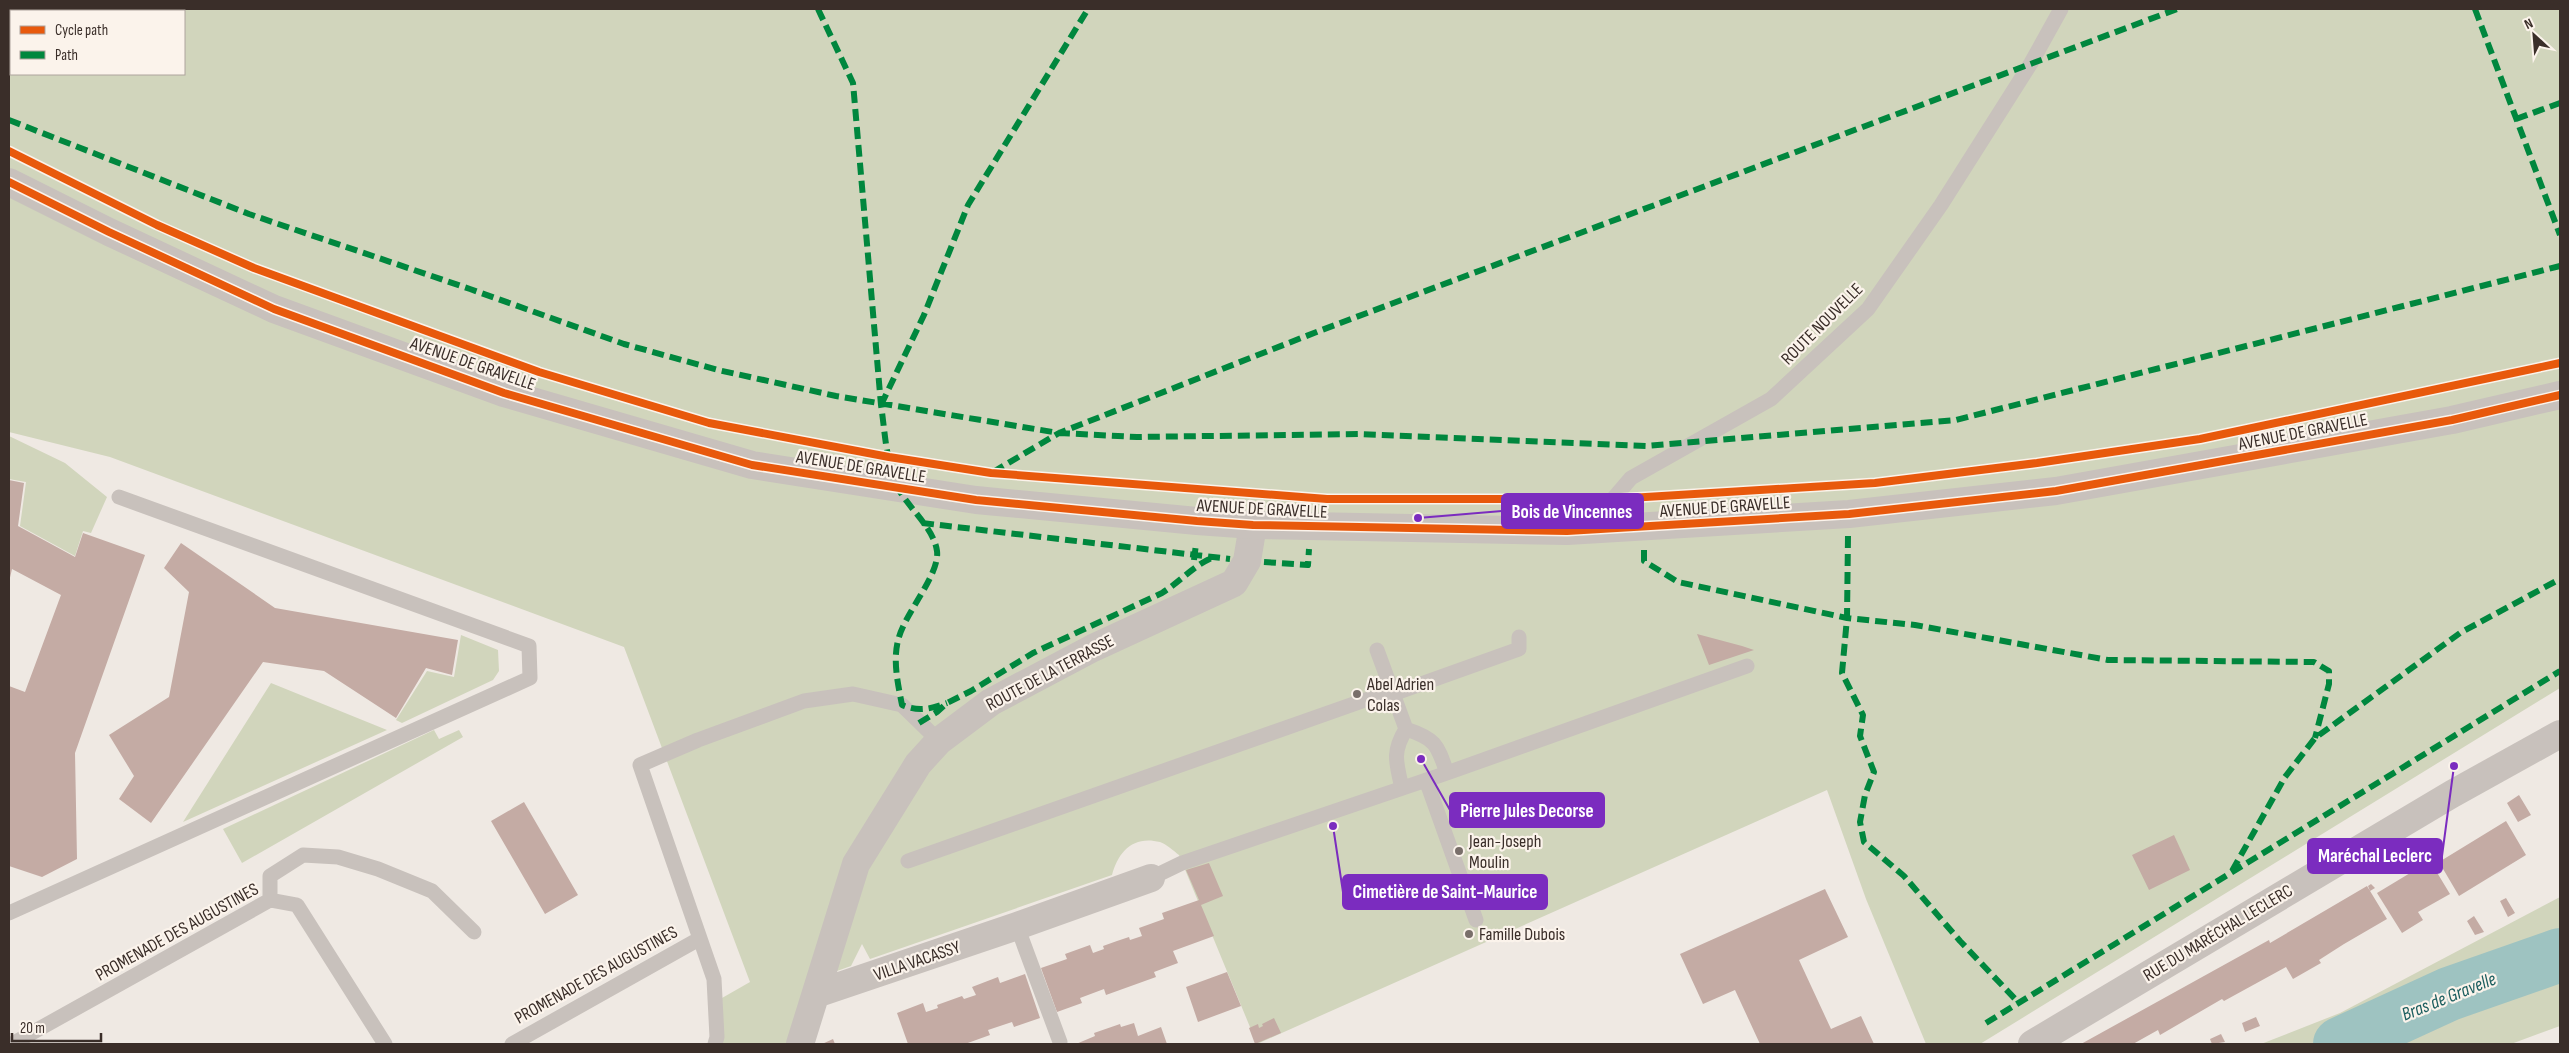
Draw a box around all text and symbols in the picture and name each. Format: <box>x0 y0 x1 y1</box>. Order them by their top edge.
legend <box>10 10 185 75</box>
north arrow <box>2509 10 2559 60</box>
text: N <box>2521 14 2536 33</box>
text: Cycle path <box>55 21 108 40</box>
text: Path <box>55 46 78 65</box>
street label: ROUTE NOUVELLE <box>1777 279 1867 369</box>
street label: AVENUE DE GRAVELLE <box>407 332 538 395</box>
street label: AVENUE DE GRAVELLE <box>2236 409 2369 455</box>
street label: AVENUE DE GRAVELLE <box>794 446 927 488</box>
street label: AVENUE DE GRAVELLE <box>1658 492 1791 522</box>
callout: Bois de Vincennes <box>1502 494 1643 528</box>
street label: AVENUE DE GRAVELLE <box>1195 495 1328 523</box>
text: Bois de Vincennes <box>1512 501 1632 524</box>
street label: ROUTE DE LA TERRASSE <box>983 630 1117 716</box>
place label: Abel Adrien Colas <box>1366 674 1434 716</box>
marker: Abel Adrien Colas <box>1351 688 1363 700</box>
callout: Pierre Jules Decorse <box>1450 793 1604 827</box>
text: Pierre Jules Decorse <box>1460 800 1594 823</box>
place label: Jean-Joseph Moulin <box>1468 831 1542 873</box>
callout: Maréchal Leclerc <box>2308 839 2442 873</box>
marker: Jean-Joseph Moulin <box>1453 845 1465 857</box>
text: Maréchal Leclerc <box>2318 845 2432 868</box>
callout: Cimetière de Saint-Maurice <box>1343 875 1547 909</box>
street label: PROMENADE DES AUGUSTINES <box>92 878 262 986</box>
street label: RUE DU MARÉCHAL LECLERC <box>2139 880 2297 986</box>
text: Cimetière de Saint-Maurice <box>1353 881 1537 904</box>
street label: PROMENADE DES AUGUSTINES <box>511 921 681 1029</box>
place label: Famille Dubois <box>1479 924 1565 945</box>
marker: Famille Dubois <box>1463 928 1475 940</box>
street label: VILLA VACASSY <box>871 936 963 986</box>
water label: Bras de Gravelle <box>2398 967 2500 1026</box>
scale bar <box>12 1010 101 1042</box>
text: 20 m <box>20 1019 45 1038</box>

